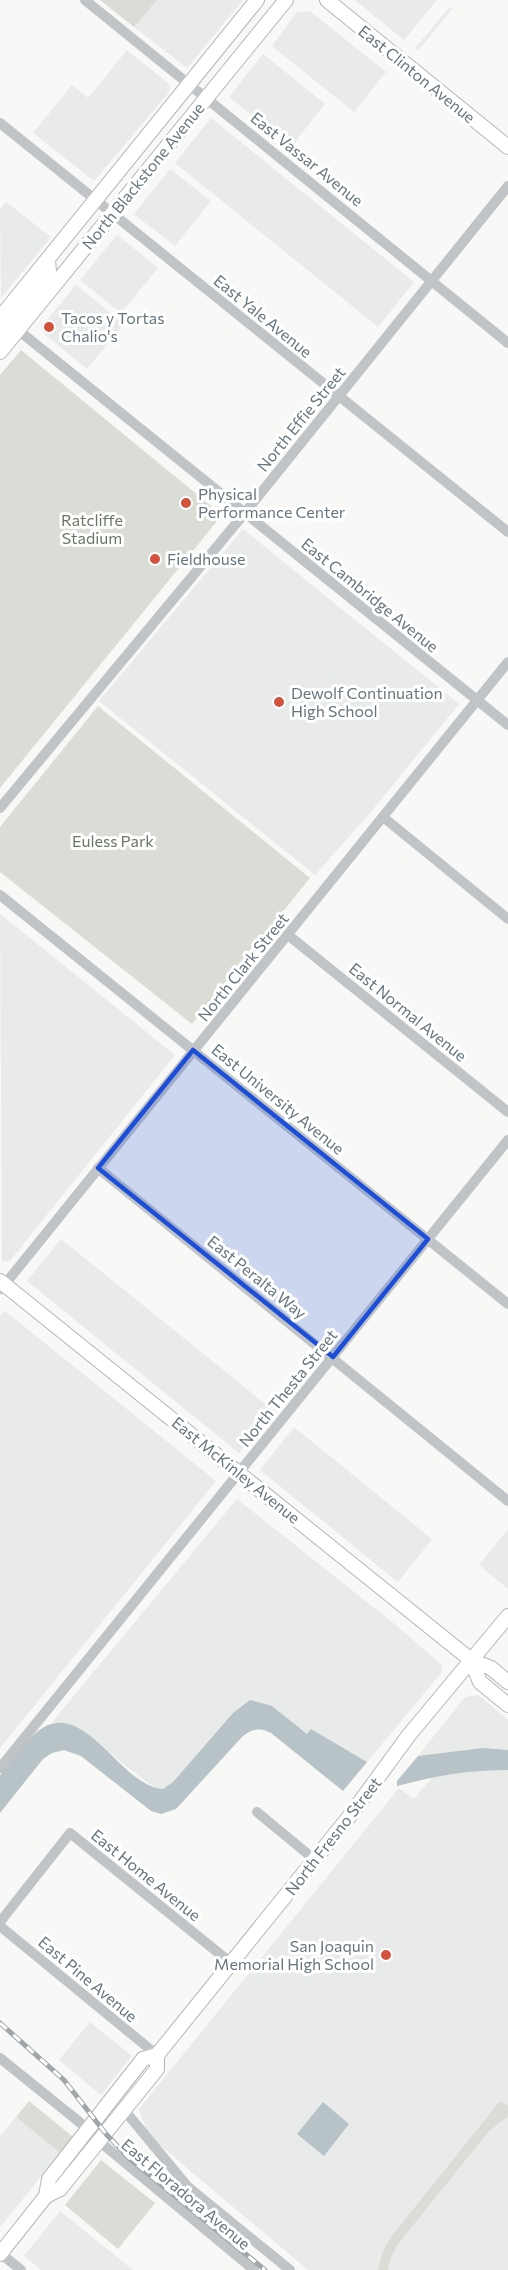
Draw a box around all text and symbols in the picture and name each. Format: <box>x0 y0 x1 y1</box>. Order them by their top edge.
street label: East Clinton Avenue <box>355 21 479 126</box>
street label: North Blackstone Avenue <box>78 98 208 253</box>
street label: East Vassar Avenue <box>247 108 367 210</box>
street label: East Yale Avenue <box>210 270 316 361</box>
place label: Tacos y Tortas Chalio's <box>61 308 164 345</box>
marker: Tacos y Tortas Chalio's <box>42 320 56 334</box>
street label: North Effie Street <box>253 362 349 475</box>
place label: Physical Performance Center <box>198 484 346 521</box>
marker: Physical Performance Center <box>179 496 193 510</box>
park label: Ratcliffe Stadium <box>61 510 123 547</box>
street label: East Cambridge Avenue <box>298 534 443 656</box>
place label: Fieldhouse <box>167 549 245 568</box>
marker: Fieldhouse <box>148 552 162 566</box>
place label: Dewolf Continuation High School <box>291 683 443 720</box>
marker: Dewolf Continuation High School <box>272 695 286 709</box>
park label: Euless Park <box>72 831 154 850</box>
street label: North Clark Street <box>193 908 292 1025</box>
street label: East Normal Avenue <box>346 958 471 1065</box>
street label: East University Avenue <box>208 1039 348 1158</box>
street label: East Peralta Way <box>204 1231 311 1322</box>
street label: North Thesta Street <box>235 1325 341 1450</box>
street label: East McKinley Avenue <box>169 1412 304 1527</box>
street label: North Fresno Street <box>281 1773 385 1899</box>
street label: East Home Avenue <box>88 1825 205 1924</box>
street label: East Pine Avenue <box>35 1932 141 2025</box>
place label: San Joaquin Memorial High School <box>214 1936 374 1973</box>
marker: San Joaquin Memorial High School <box>379 1948 393 1962</box>
street label: East Floradora Avenue <box>118 2134 254 2253</box>

